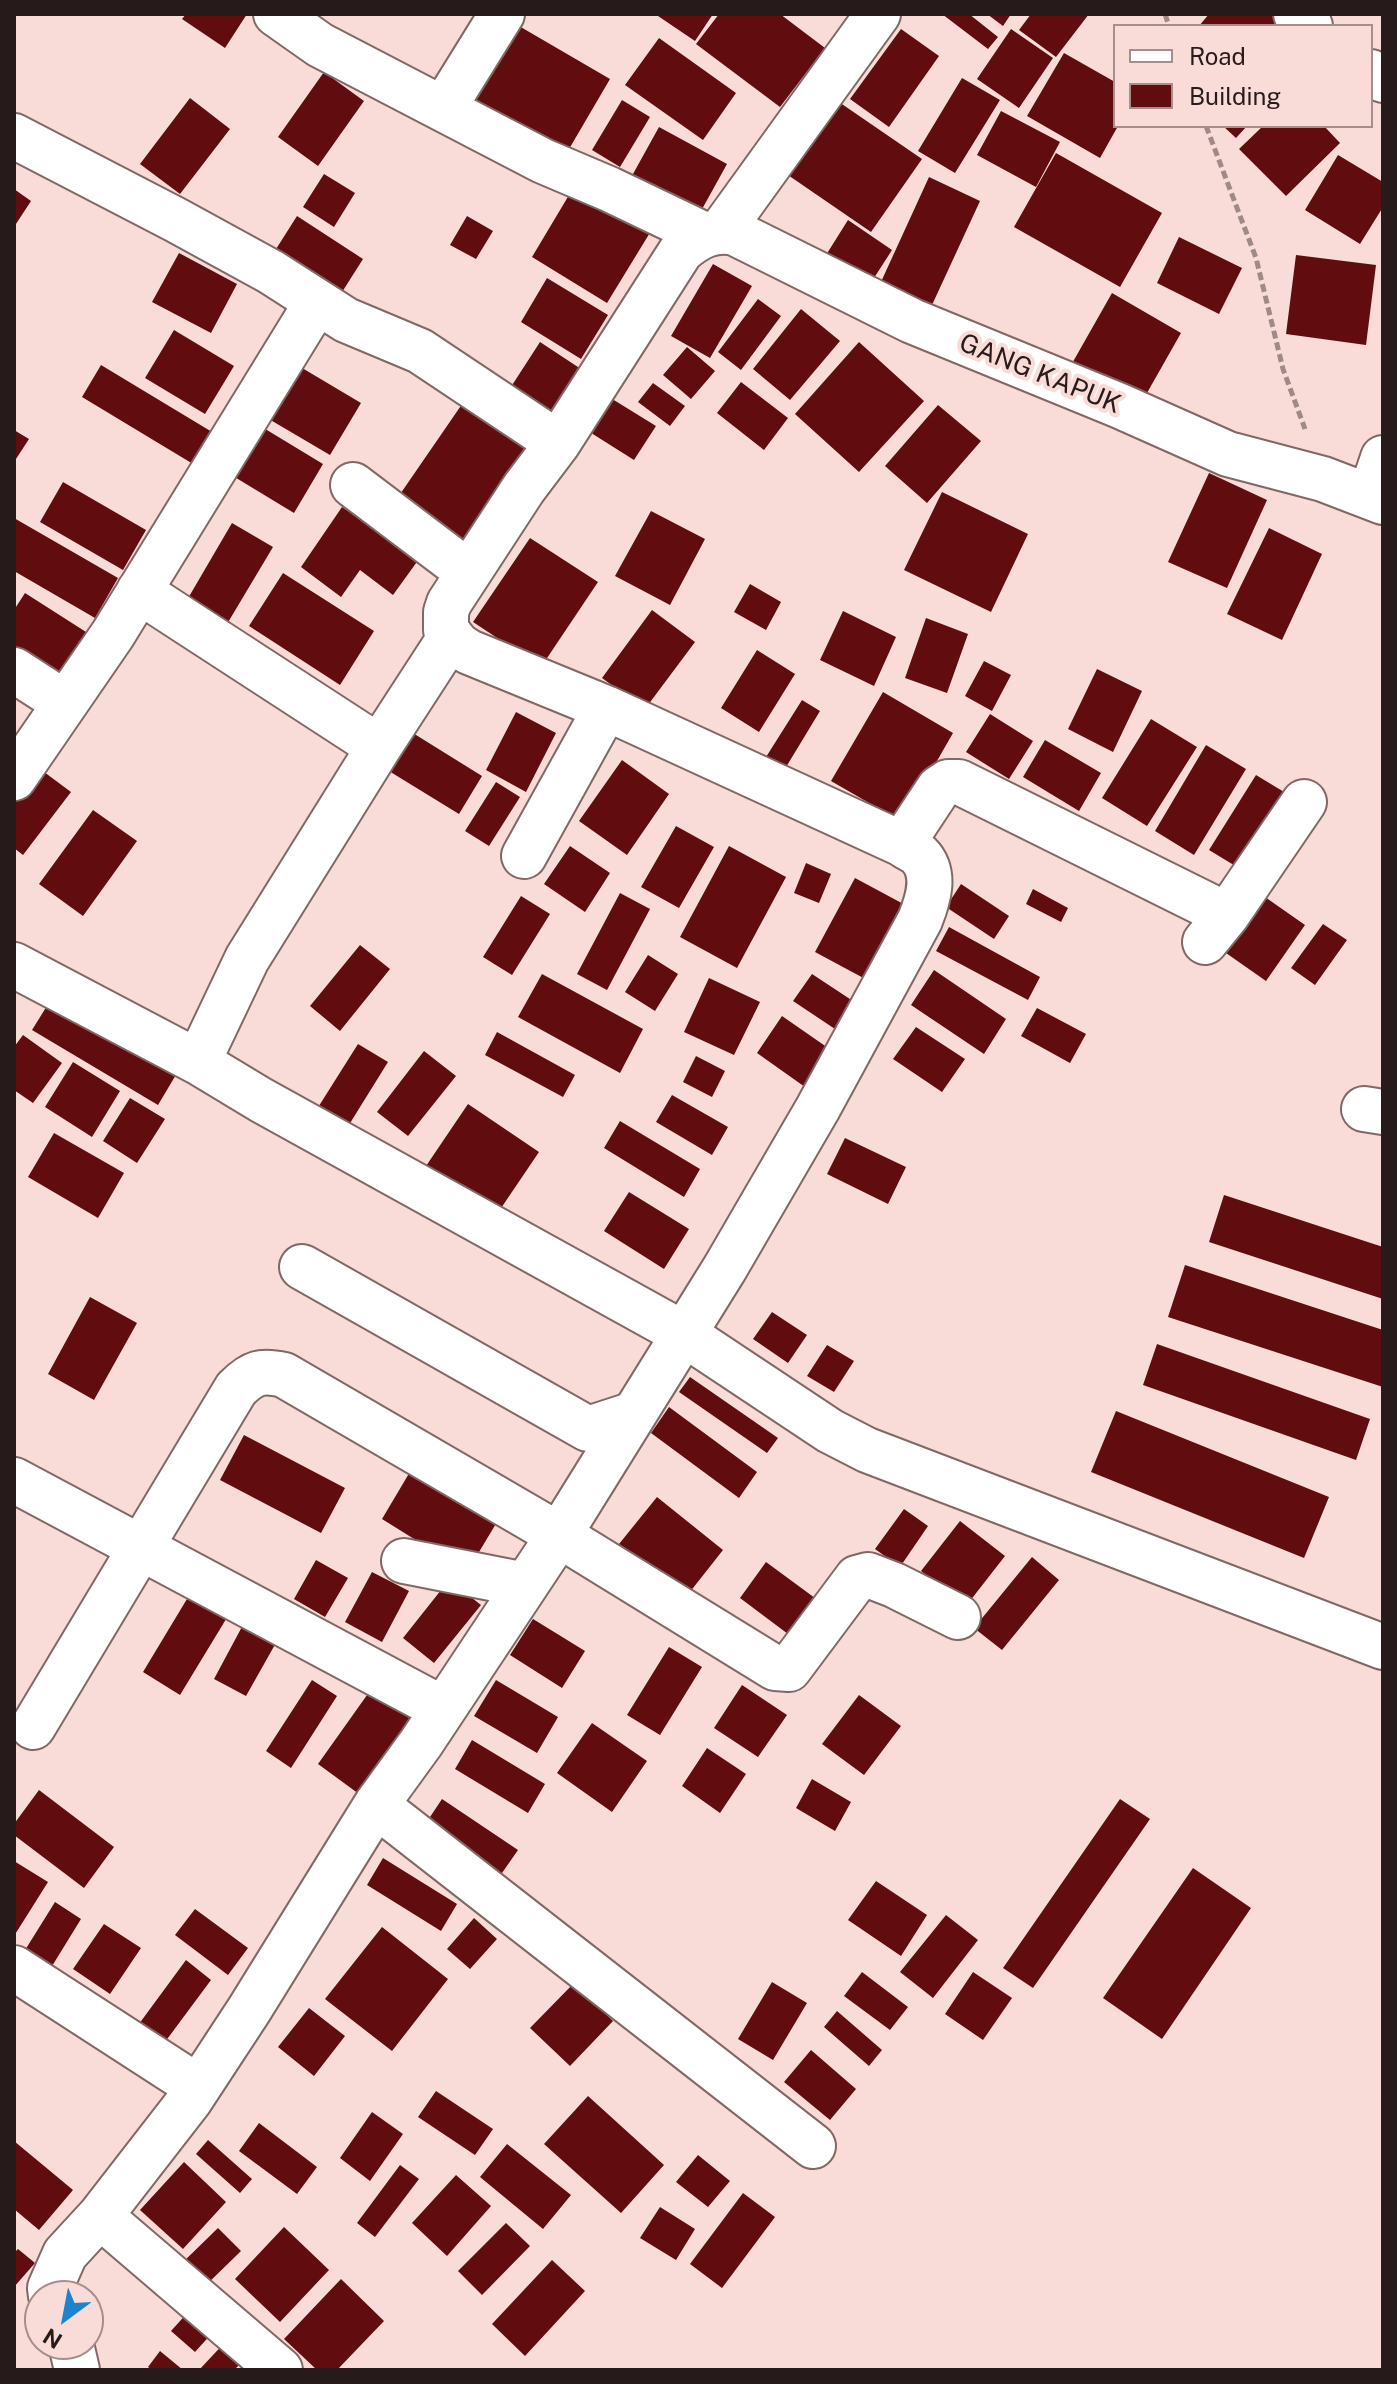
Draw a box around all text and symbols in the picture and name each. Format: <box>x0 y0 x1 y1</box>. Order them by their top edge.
legend <box>1113 24 1373 128</box>
text: Road <box>1189 42 1246 70</box>
text: Building <box>1189 82 1281 110</box>
street label: GANG KAPUK <box>955 327 1125 421</box>
north arrow <box>24 2280 104 2360</box>
text: N <box>38 2323 67 2354</box>

